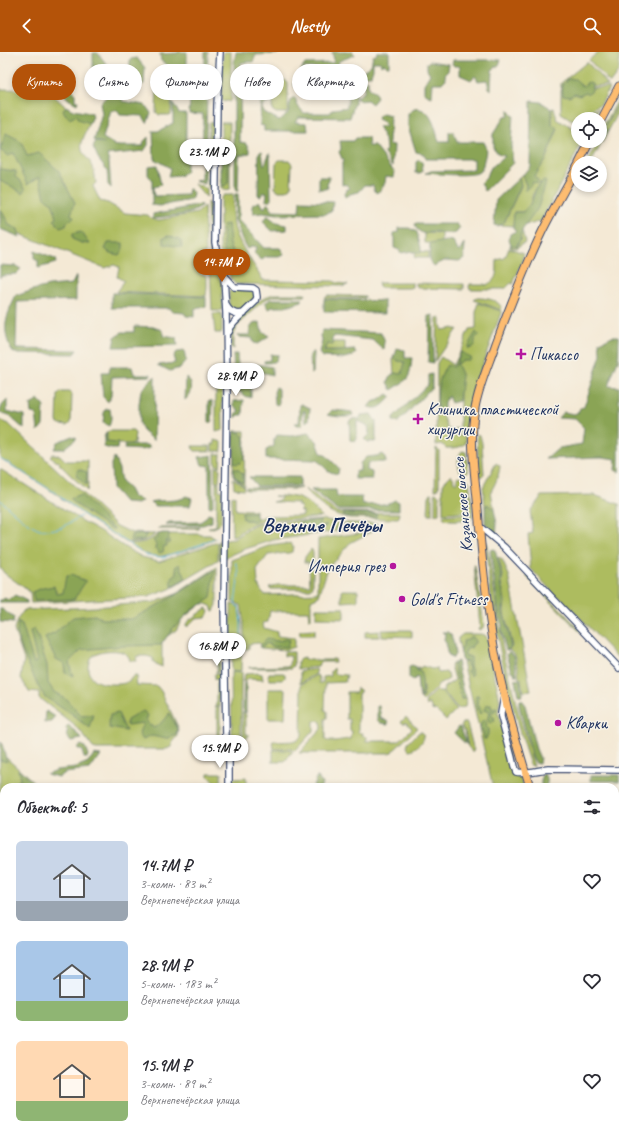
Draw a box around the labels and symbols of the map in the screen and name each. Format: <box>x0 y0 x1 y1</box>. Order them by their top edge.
pin: 23.1M ₽ <box>171 139 245 173</box>
pin: 14.7M ₽ <box>185 249 259 283</box>
place label: Пикассо <box>530 344 579 365</box>
marker: Пикассо <box>515 348 527 360</box>
pin: 28.9M ₽ <box>199 363 273 397</box>
place label: Клиника пластической хирургии <box>427 399 559 440</box>
marker: Клиника пластической хирургии <box>412 413 424 425</box>
street label: Казанское шоссе <box>448 455 478 553</box>
district label: Верхние Печёры <box>262 512 384 538</box>
place label: Империя грез <box>307 556 386 577</box>
marker: Империя грез <box>388 561 398 571</box>
place label: Gold's Fitness <box>410 589 488 610</box>
marker: Gold's Fitness <box>397 594 407 604</box>
pin: 16.8M ₽ <box>180 633 254 667</box>
place label: Кварки <box>566 713 609 734</box>
marker: Кварки <box>553 718 563 728</box>
pin: 15.9M ₽ <box>183 735 257 769</box>

